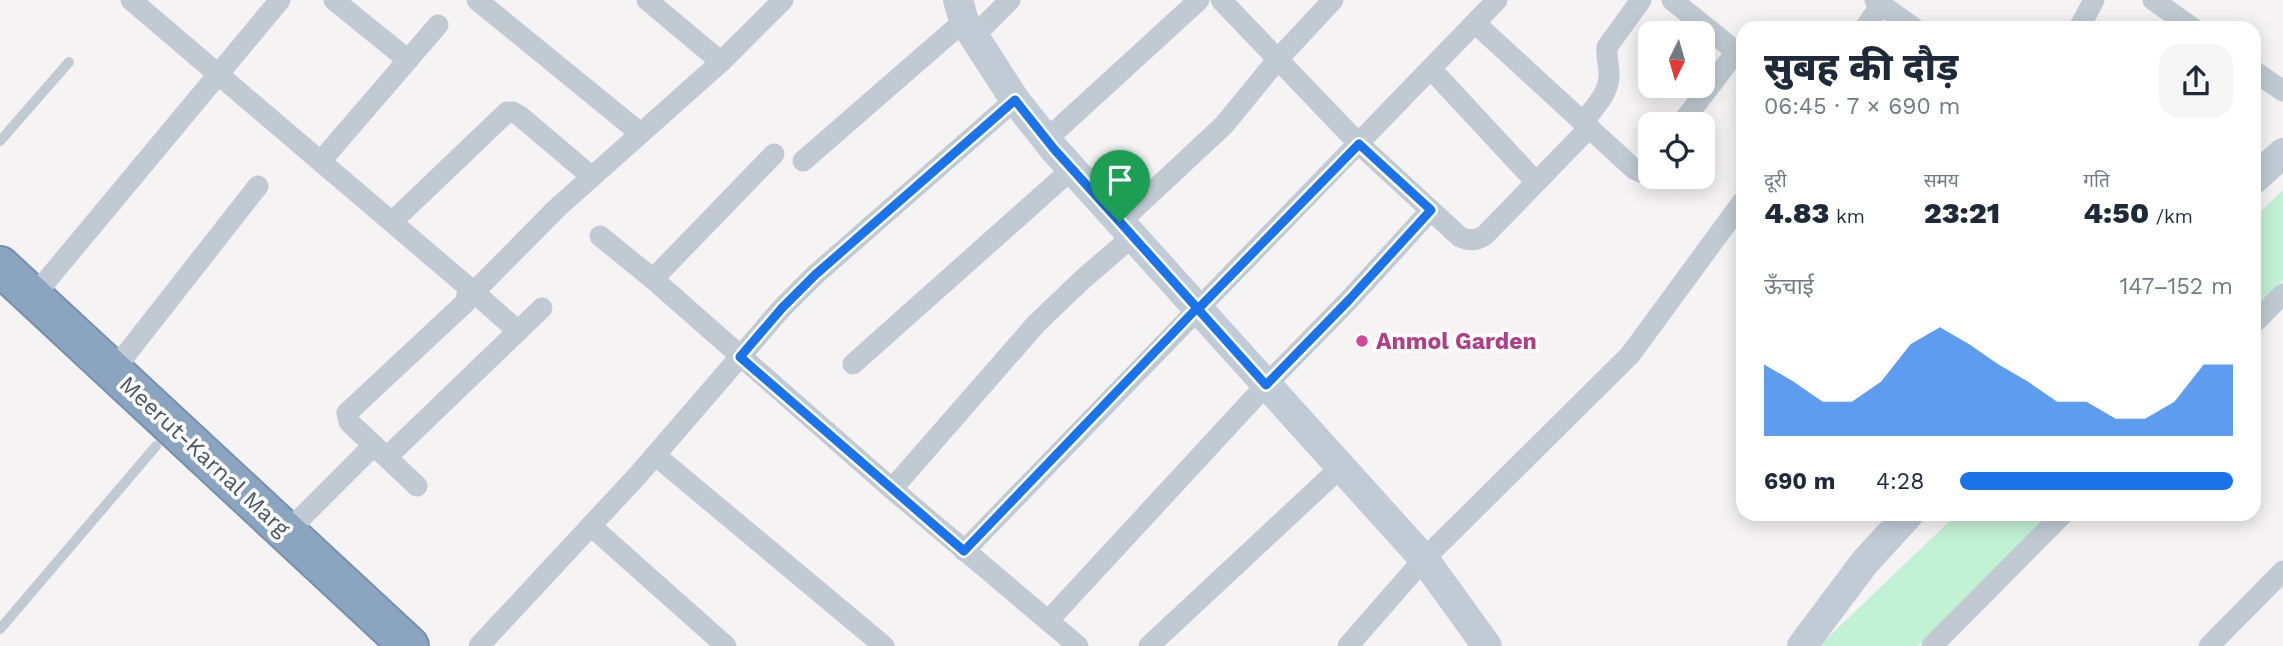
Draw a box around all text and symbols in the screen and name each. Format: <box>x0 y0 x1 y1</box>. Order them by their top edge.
north arrow <box>1638 21 1715 98</box>
map controls <box>1638 21 1715 189</box>
button: share <box>2159 44 2233 118</box>
text: सुबह की दौड़ <box>1764 45 1958 89</box>
text: 06:45 · 7 × 690 m <box>1764 93 1961 120</box>
button: locate <box>1638 112 1715 189</box>
pin <box>1090 150 1150 222</box>
icon: arrive <box>1101 161 1139 199</box>
text: दूरी <box>1764 169 1787 192</box>
text: समय <box>1924 169 1959 192</box>
text: गति <box>2083 169 2110 192</box>
text: 4.83 <box>1764 195 1829 230</box>
text: 23:21 <box>1924 195 2000 230</box>
text: 4:50 <box>2083 195 2149 230</box>
text: km <box>1829 205 1865 228</box>
text: /km <box>2149 205 2193 228</box>
text: ऊँचाई <box>1764 273 1814 300</box>
text: 147–152 m <box>2120 273 2233 300</box>
place label: Anmol Garden <box>1376 328 1537 355</box>
marker: Anmol Garden <box>1354 333 1370 349</box>
street label: Meerut-Karnal Marg <box>114 371 296 543</box>
text: 690 m <box>1764 468 1835 495</box>
text: 4:28 <box>1876 468 1924 495</box>

